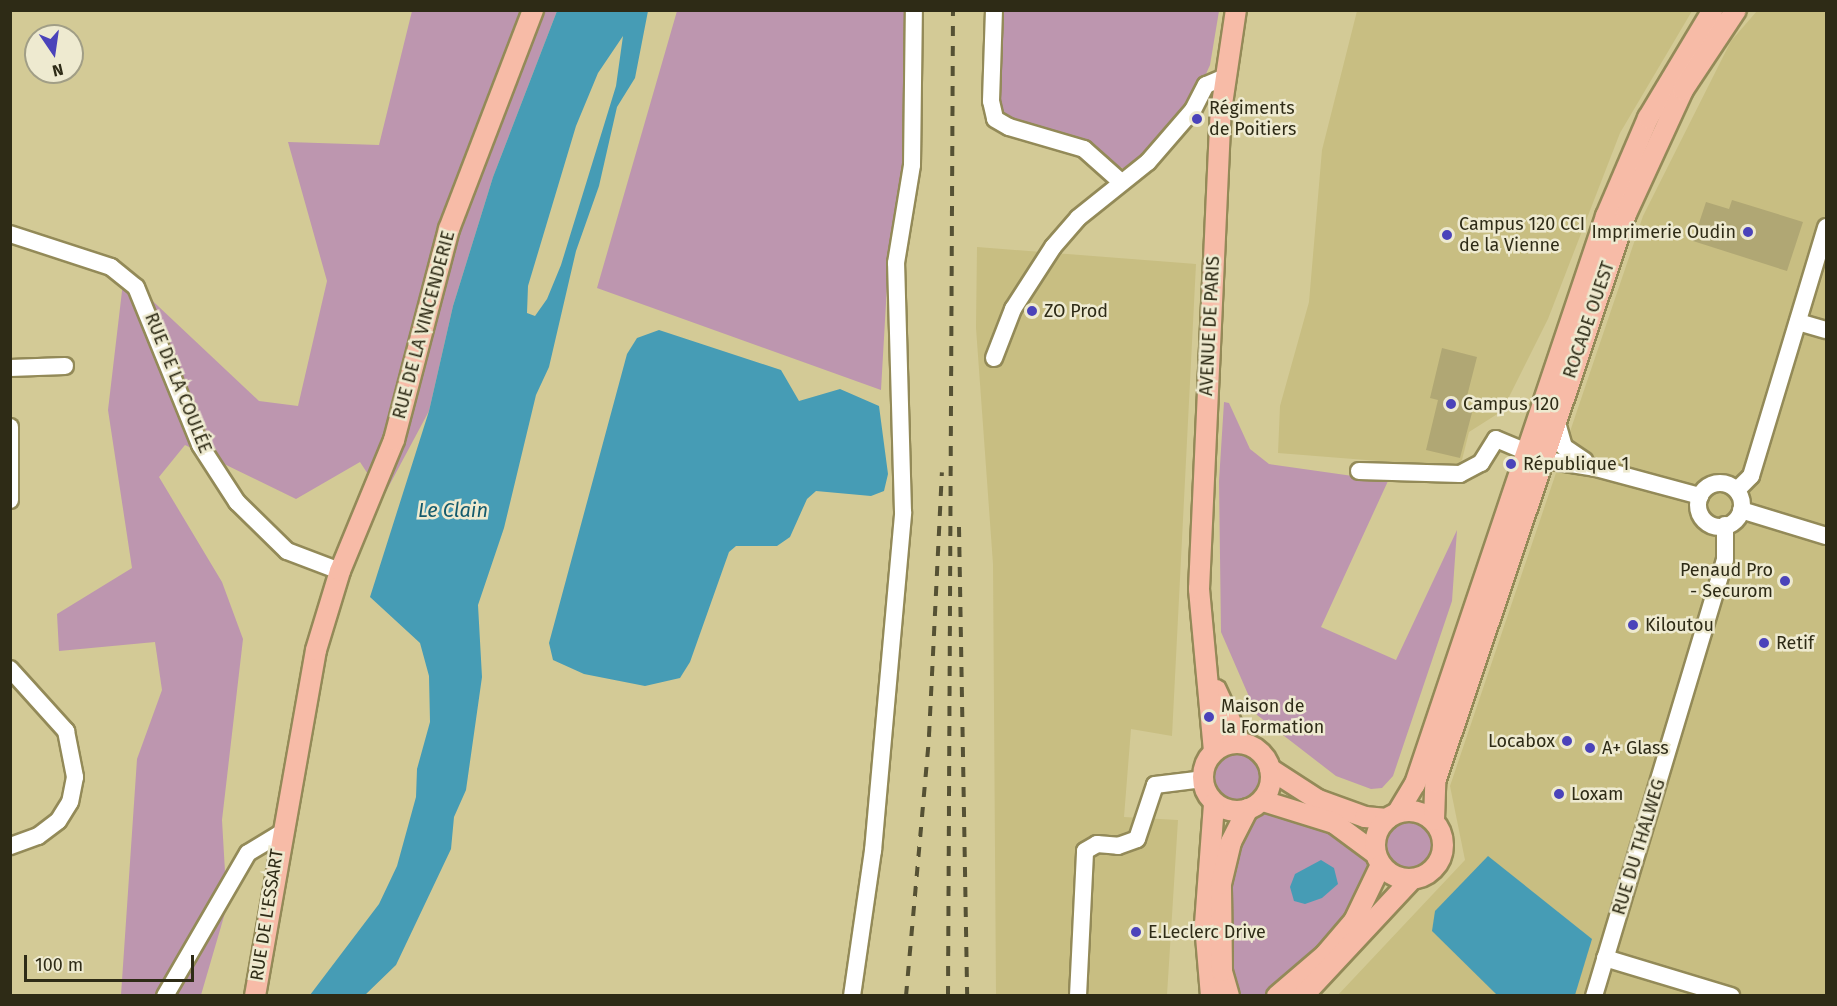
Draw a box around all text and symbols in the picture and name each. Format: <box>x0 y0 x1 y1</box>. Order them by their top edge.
north arrow <box>24 24 84 84</box>
text: N <box>50 60 65 81</box>
place label: Régiments de Poitiers <box>1209 98 1296 140</box>
marker: Régiments de Poitiers <box>1190 112 1204 126</box>
place label: Campus 120 CCI de la Vienne <box>1459 214 1585 256</box>
place label: Imprimerie Oudin <box>1591 221 1736 243</box>
marker: Imprimerie Oudin <box>1741 225 1755 239</box>
marker: Campus 120 CCI de la Vienne <box>1440 228 1454 242</box>
street label: RUE DE LA VINCENDERIE <box>388 229 460 421</box>
street label: AVENUE DE PARIS <box>1196 256 1224 396</box>
street label: ROCADE OUEST <box>1559 259 1619 381</box>
place label: ZO Prod <box>1044 300 1108 322</box>
marker: ZO Prod <box>1025 304 1039 318</box>
street label: RUE DE LA COULÉE <box>140 310 216 456</box>
place label: Campus 120 <box>1463 393 1559 415</box>
marker: Campus 120 <box>1444 397 1458 411</box>
place label: République 1 <box>1523 453 1629 475</box>
marker: République 1 <box>1504 457 1518 471</box>
water label: Le Clain <box>418 498 488 522</box>
place label: Penaud Pro - Securom <box>1680 560 1773 602</box>
marker: Penaud Pro - Securom <box>1778 574 1792 588</box>
place label: Kiloutou <box>1645 614 1714 636</box>
marker: Kiloutou <box>1626 618 1640 632</box>
place label: Retif <box>1776 632 1814 654</box>
marker: Retif <box>1757 636 1771 650</box>
place label: Maison de la Formation <box>1221 696 1324 738</box>
marker: Maison de la Formation <box>1202 710 1216 724</box>
place label: Locabox <box>1488 730 1555 752</box>
marker: Locabox <box>1560 734 1574 748</box>
place label: A+ Glass <box>1602 737 1669 759</box>
marker: A+ Glass <box>1583 741 1597 755</box>
street label: RUE DU THALWEG <box>1608 776 1670 918</box>
place label: Loxam <box>1571 783 1624 805</box>
marker: Loxam <box>1552 787 1566 801</box>
street label: RUE DE L'ESSART <box>246 848 288 982</box>
place label: E.Leclerc Drive <box>1148 921 1266 943</box>
marker: E.Leclerc Drive <box>1129 925 1143 939</box>
scale bar <box>27 943 196 981</box>
text: 100 m <box>35 954 83 976</box>

